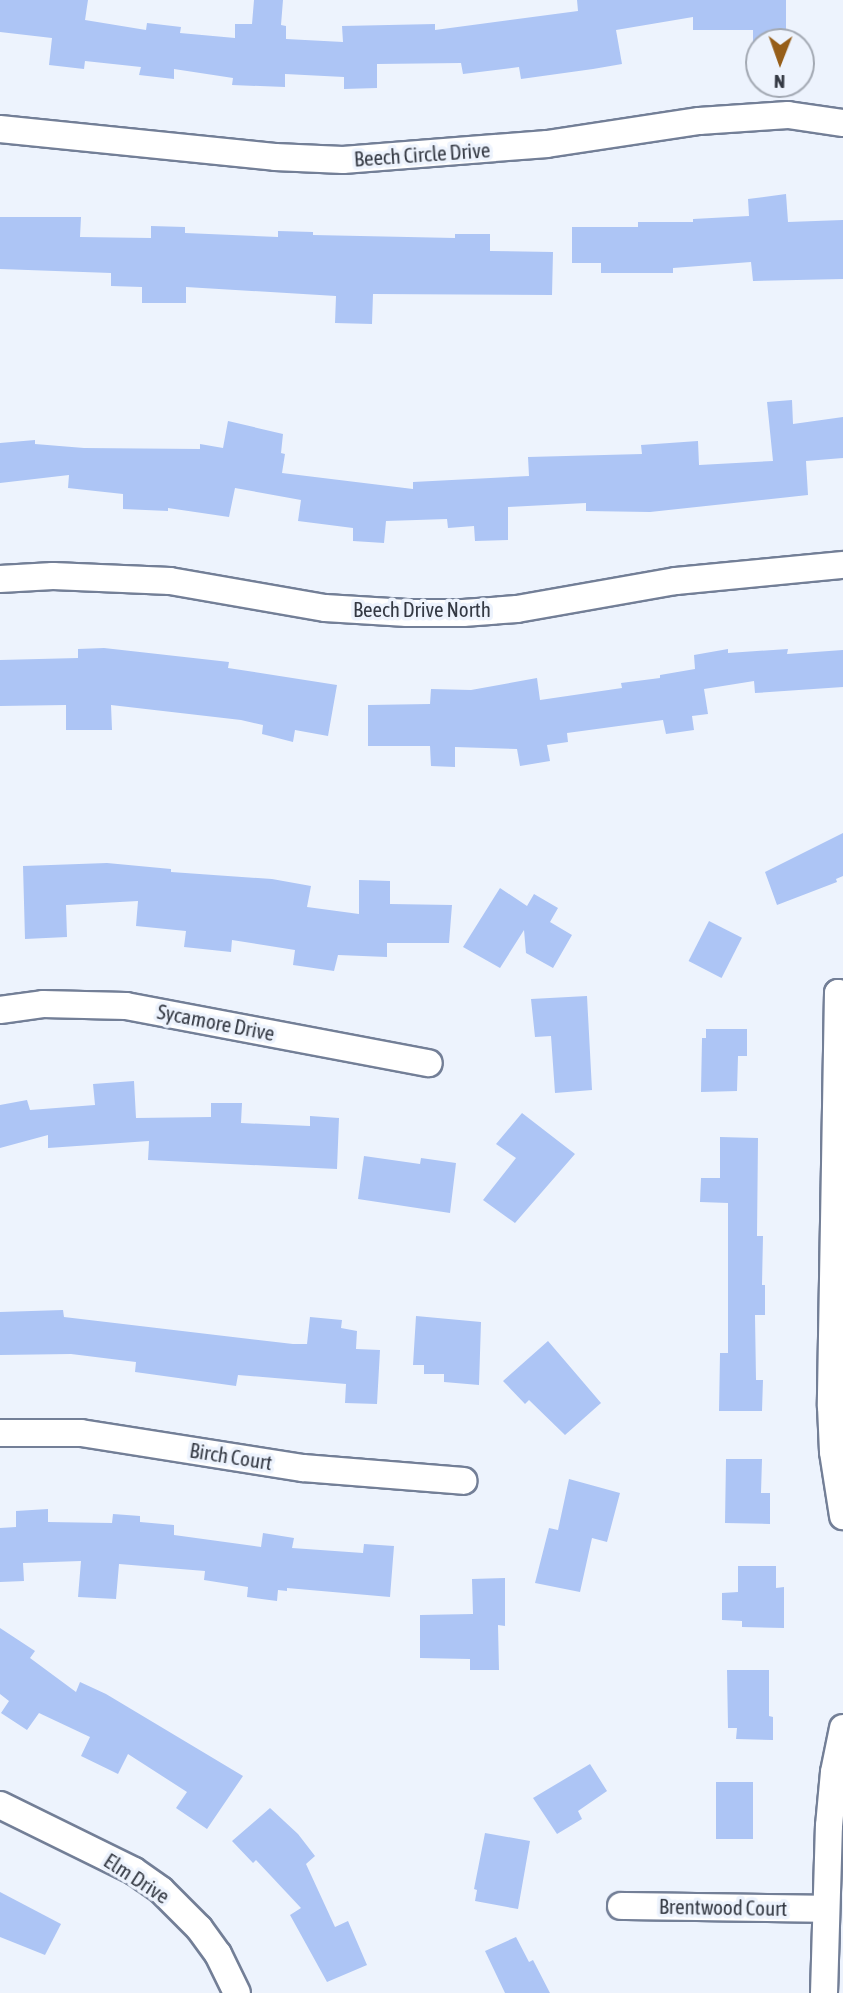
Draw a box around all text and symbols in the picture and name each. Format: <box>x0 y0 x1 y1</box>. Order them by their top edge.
north arrow <box>745 28 815 98</box>
text: N <box>774 71 785 93</box>
street label: Beech Circle Drive <box>353 137 491 171</box>
street label: Beech Drive North <box>353 596 491 622</box>
street label: Sycamore Drive <box>155 998 277 1046</box>
street label: Birch Court <box>188 1437 274 1475</box>
street label: Elm Drive <box>99 1847 175 1909</box>
street label: Brentwood Court <box>659 1893 787 1921</box>

